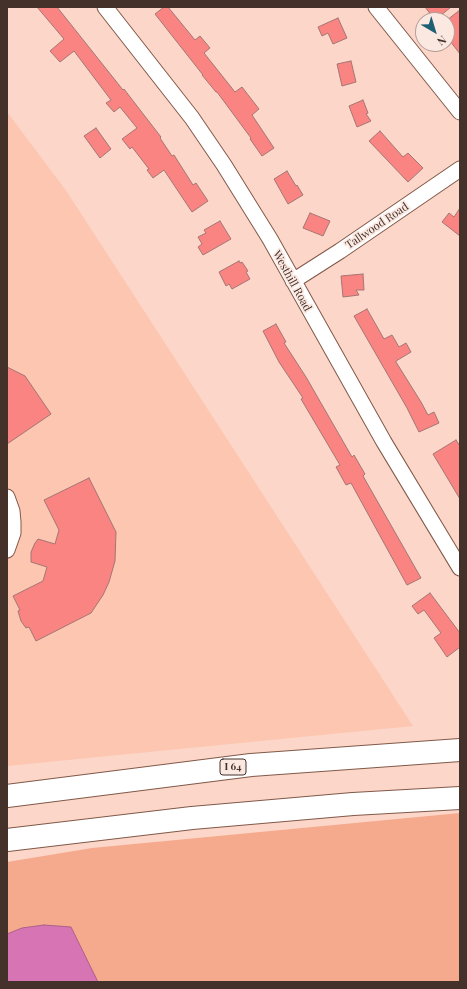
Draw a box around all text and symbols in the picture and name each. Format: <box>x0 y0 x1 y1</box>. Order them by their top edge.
north arrow <box>415 12 455 52</box>
text: N <box>434 33 450 49</box>
street label: Tallwood Road <box>343 200 411 252</box>
street label: Westhill Road <box>270 248 314 314</box>
road number: I 64 <box>220 759 246 775</box>

